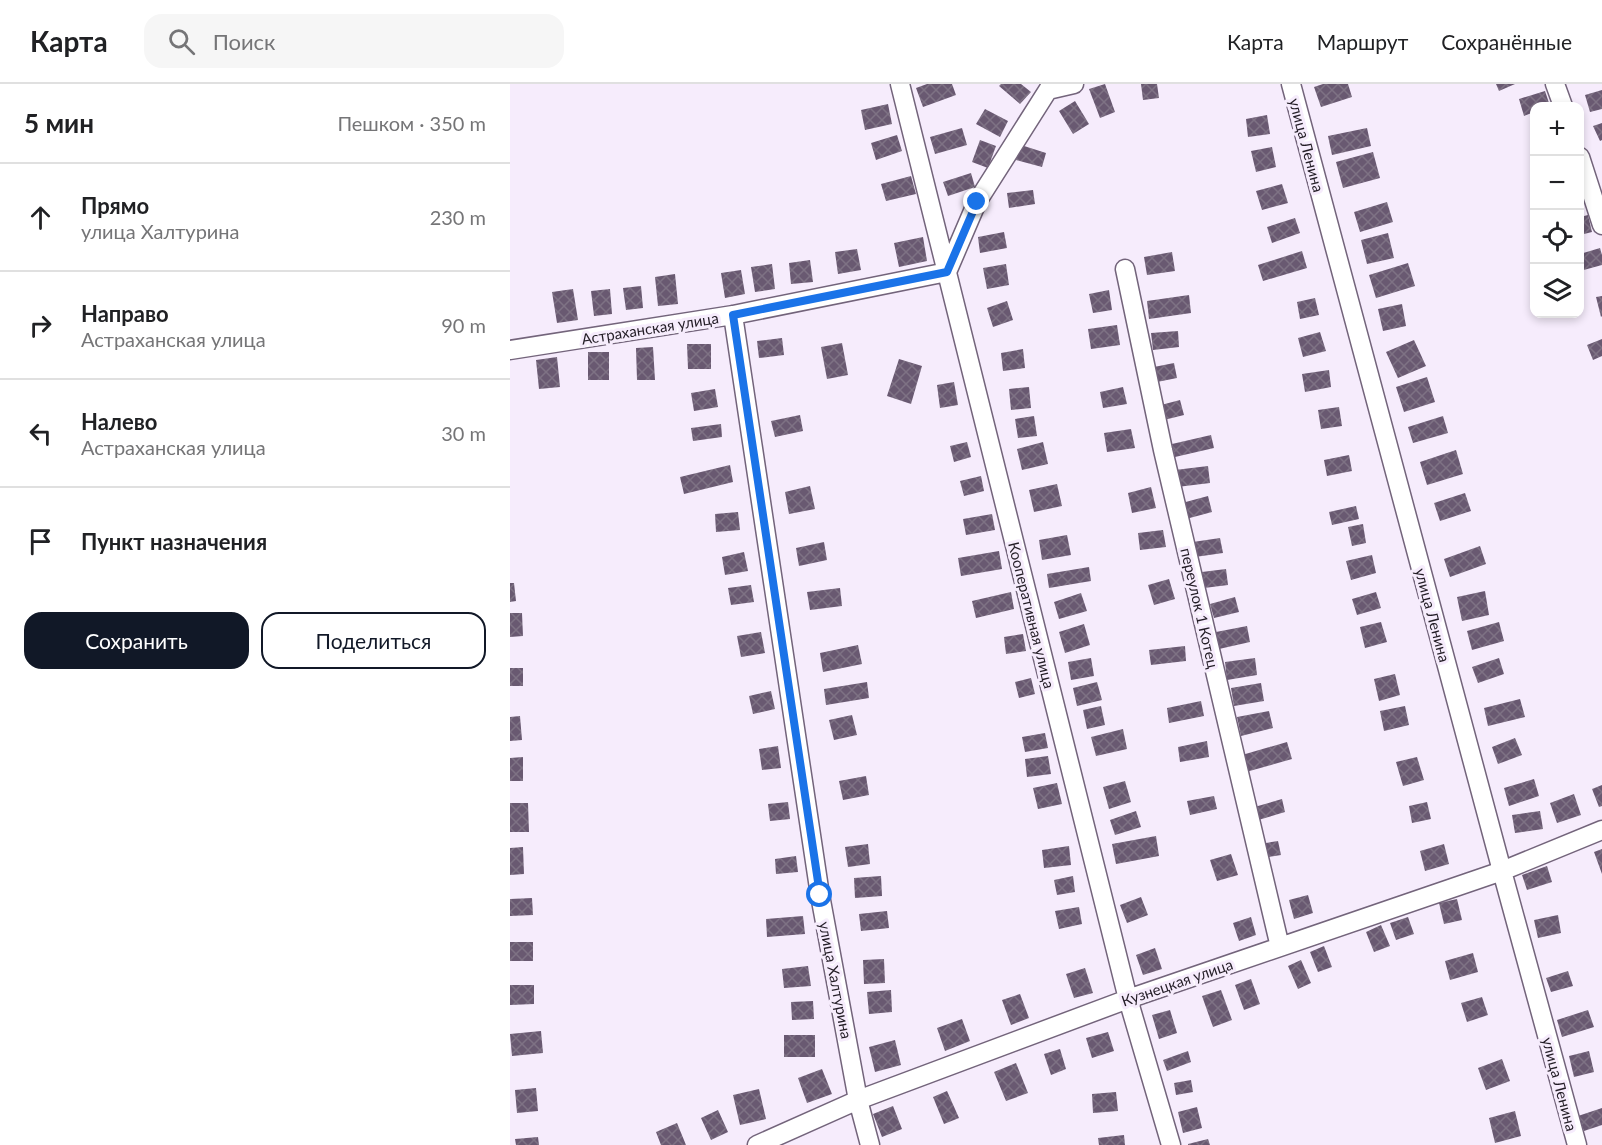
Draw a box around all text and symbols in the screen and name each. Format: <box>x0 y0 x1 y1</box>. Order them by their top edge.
search box <box>144 14 564 68</box>
text: Карта <box>30 24 108 58</box>
icon: search <box>165 25 198 58</box>
text: Поиск <box>213 28 276 55</box>
text: Карта <box>1227 29 1284 54</box>
text: Маршрут <box>1317 29 1408 54</box>
text: Сохранённые <box>1441 29 1572 54</box>
street label: улица Ленина <box>1286 96 1328 194</box>
map controls <box>1530 102 1584 318</box>
button: + <box>1530 102 1584 156</box>
text: 5 мин <box>24 107 94 139</box>
text: Пешком · 350 m <box>337 111 486 135</box>
button: − <box>1530 156 1584 210</box>
route end <box>963 188 989 214</box>
text: Прямо <box>81 192 149 219</box>
icon: ahead <box>24 201 57 234</box>
text: 230 m <box>430 205 486 229</box>
button: locate <box>1530 210 1584 264</box>
text: улица Халтурина <box>81 219 240 243</box>
button: layers <box>1530 264 1584 318</box>
text: Направо <box>81 300 169 327</box>
street label: Астраханская улица <box>580 308 720 348</box>
icon: right <box>24 309 57 342</box>
text: 90 m <box>441 313 486 337</box>
text: Астраханская улица <box>81 327 266 351</box>
text: Налево <box>81 408 157 435</box>
icon: left <box>24 417 57 450</box>
text: 30 m <box>441 421 486 445</box>
text: Астраханская улица <box>81 435 266 459</box>
icon: arrive <box>24 525 57 558</box>
text: Пункт назначения <box>81 528 267 555</box>
street label: Кооперативная улица <box>1005 540 1059 690</box>
street label: переулок 1 Котец <box>1177 546 1223 670</box>
street label: улица Ленина <box>1412 566 1454 664</box>
button: Сохранить <box>24 612 249 669</box>
button: Поделиться <box>261 612 486 669</box>
route start <box>806 881 832 907</box>
street label: улица Халтурина <box>816 920 856 1040</box>
street label: Кузнецкая улица <box>1119 955 1235 1009</box>
street label: улица Ленина <box>1539 1035 1581 1133</box>

